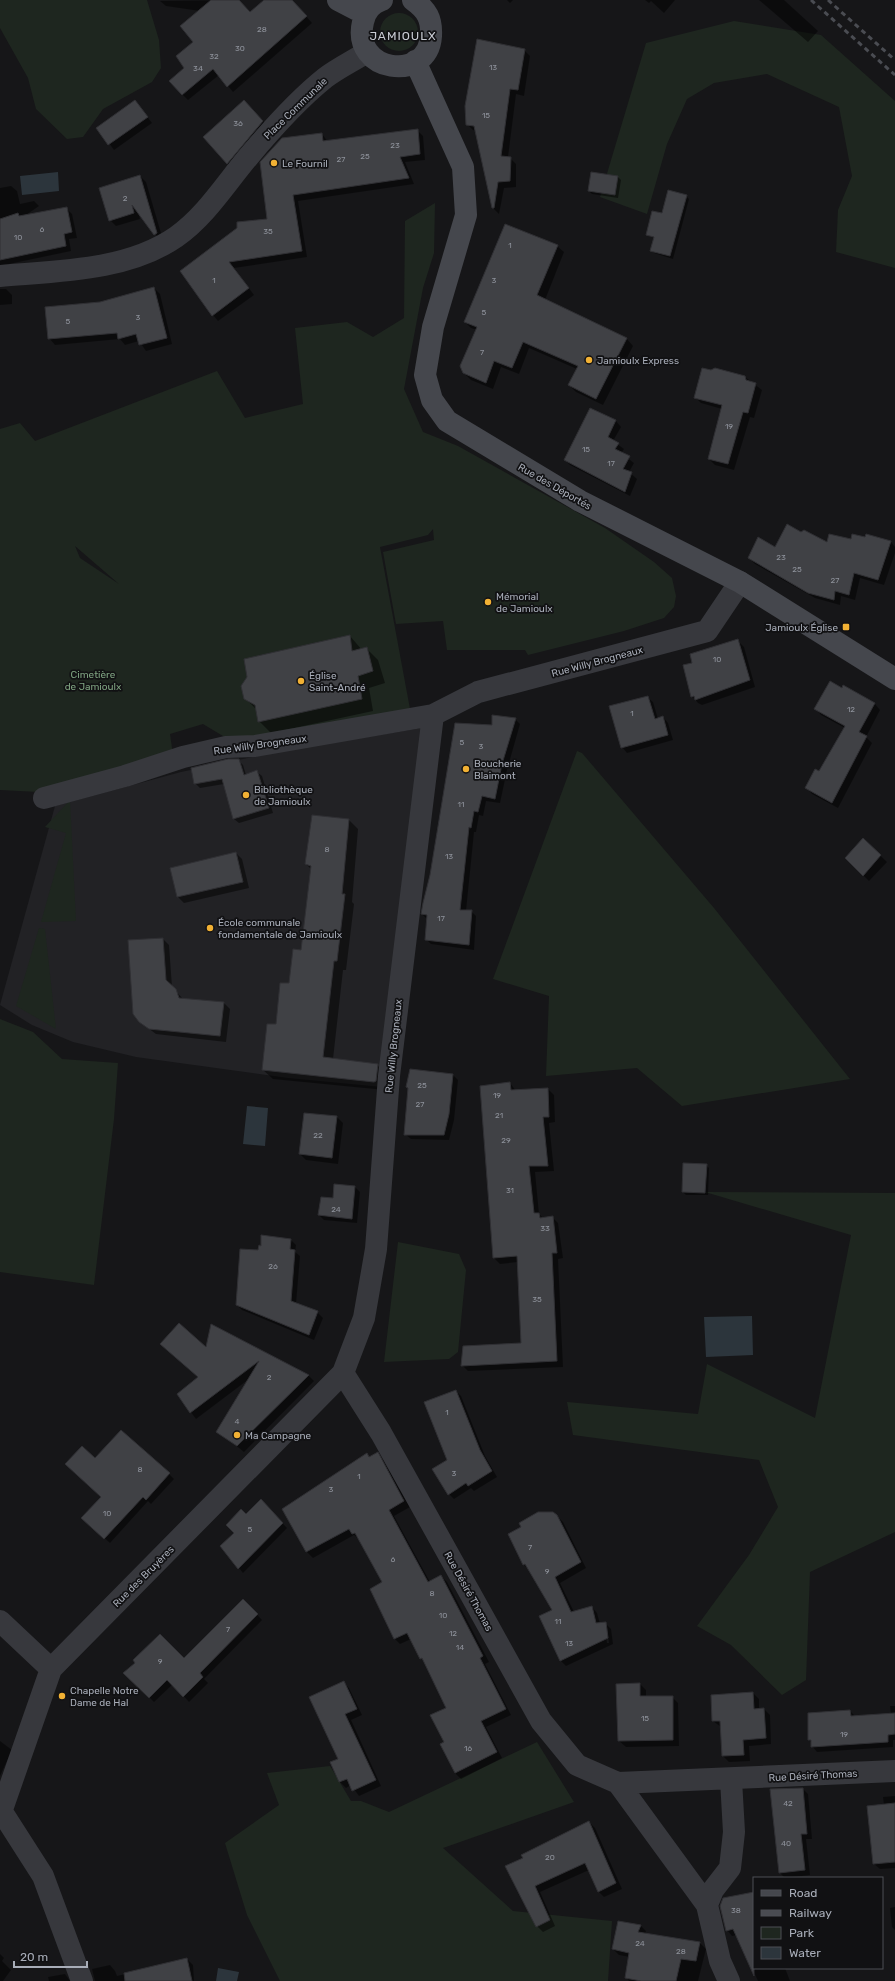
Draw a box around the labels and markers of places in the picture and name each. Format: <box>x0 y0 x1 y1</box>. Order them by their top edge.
marker: Le Fournil <box>269 158 279 168</box>
place label: Le Fournil <box>282 158 328 170</box>
marker: Jamioulx Express <box>584 355 594 365</box>
place label: Jamioulx Express <box>597 355 679 367</box>
place label: Mémorial de Jamioulx <box>496 591 553 615</box>
marker: Mémorial de Jamioulx <box>483 597 493 607</box>
place label: Jamioulx Église <box>765 622 838 634</box>
marker: Jamioulx Église <box>841 622 851 632</box>
place label: Église Saint-André <box>309 670 366 694</box>
marker: Église Saint-André <box>296 676 306 686</box>
place label: Boucherie Blaimont <box>474 758 522 782</box>
marker: Boucherie Blaimont <box>461 764 471 774</box>
place label: Bibliothèque de Jamioulx <box>254 784 313 808</box>
marker: Bibliothèque de Jamioulx <box>241 790 251 800</box>
place label: École communale fondamentale de Jamioulx <box>218 917 343 941</box>
marker: École communale fondamentale de Jamioulx <box>205 923 215 933</box>
marker: Ma Campagne <box>232 1430 242 1440</box>
place label: Ma Campagne <box>245 1430 311 1442</box>
place label: Chapelle Notre Dame de Hal <box>70 1685 139 1709</box>
marker: Chapelle Notre Dame de Hal <box>57 1691 67 1701</box>

